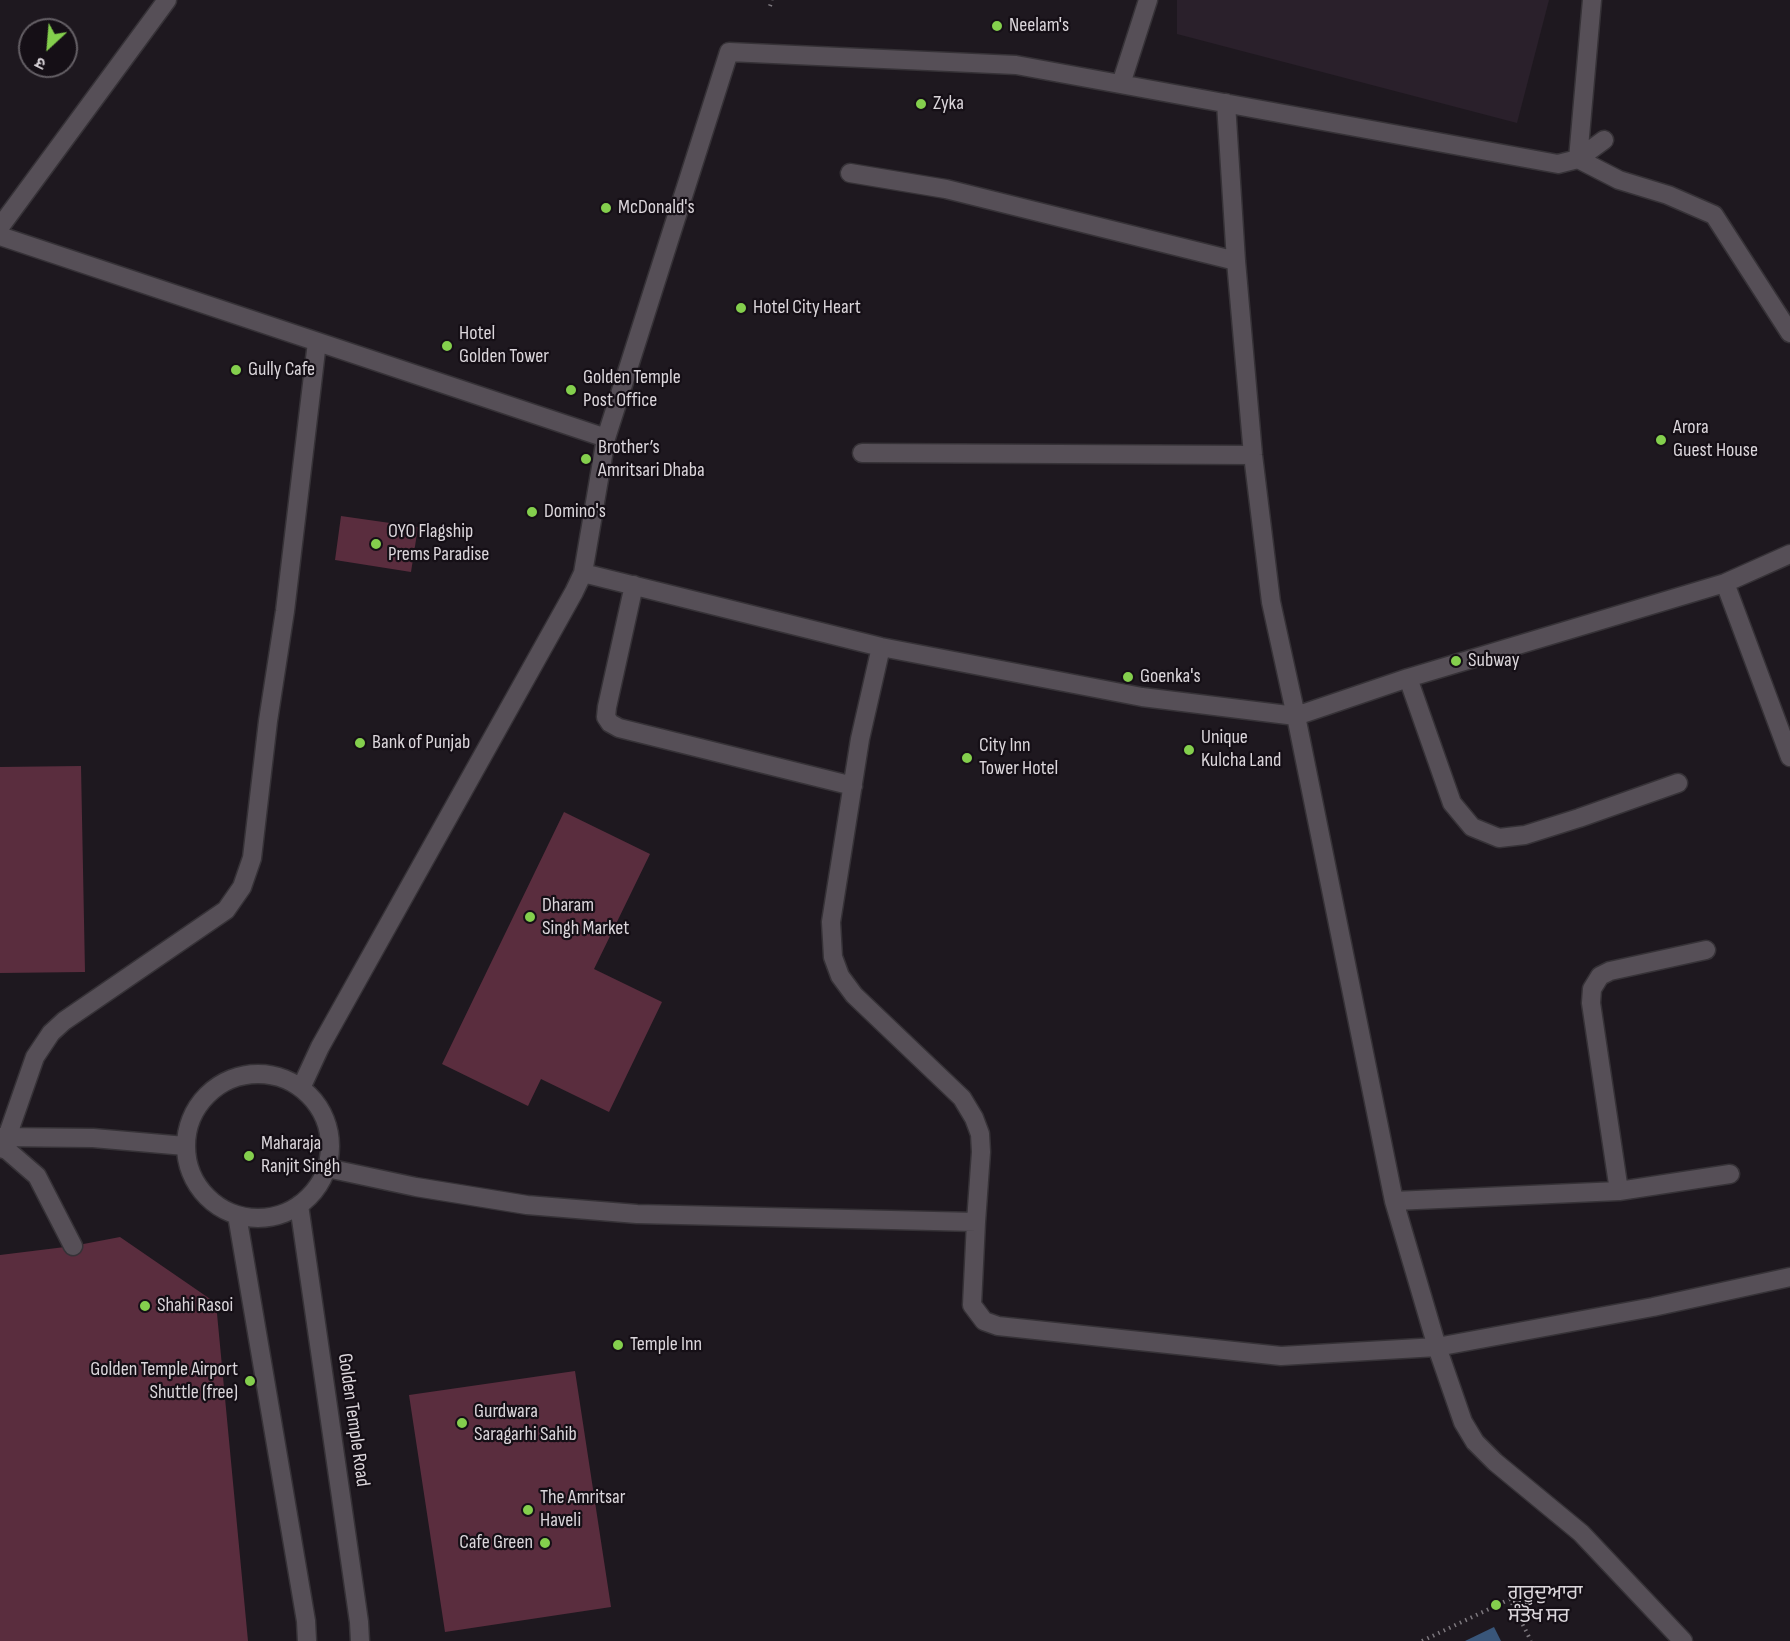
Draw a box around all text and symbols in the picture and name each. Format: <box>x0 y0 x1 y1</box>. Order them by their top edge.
place label: Neelam's <box>1009 14 1069 38</box>
north arrow <box>18 18 78 78</box>
marker: Neelam's <box>990 19 1004 33</box>
text: उ <box>32 52 49 73</box>
place label: Zyka <box>933 92 964 116</box>
marker: Zyka <box>914 97 928 111</box>
place label: McDonald's <box>618 196 695 220</box>
marker: McDonald's <box>599 201 613 215</box>
place label: Hotel City Heart <box>753 296 861 320</box>
marker: Hotel City Heart <box>734 301 748 315</box>
place label: Hotel Golden Tower <box>459 322 549 369</box>
marker: Hotel Golden Tower <box>440 339 454 353</box>
place label: Gully Cafe <box>248 358 315 382</box>
marker: Gully Cafe <box>229 363 243 377</box>
place label: Golden Temple Post Office <box>583 366 681 413</box>
marker: Golden Temple Post Office <box>564 383 578 397</box>
place label: Arora Guest House <box>1673 416 1758 463</box>
marker: Arora Guest House <box>1654 433 1668 447</box>
place label: Brother’s Amritsari Dhaba <box>598 436 705 483</box>
marker: Brother’s Amritsari Dhaba <box>579 452 593 466</box>
place label: Domino's <box>544 500 606 524</box>
marker: Domino's <box>525 505 539 519</box>
place label: OYO Flagship Prems Paradise <box>388 520 489 567</box>
marker: OYO Flagship Prems Paradise <box>369 537 383 551</box>
place label: Subway <box>1468 649 1519 673</box>
marker: Subway <box>1449 654 1463 668</box>
place label: Goenka's <box>1140 665 1201 689</box>
marker: Goenka's <box>1121 670 1135 684</box>
place label: Unique Kulcha Land <box>1201 726 1281 773</box>
place label: Bank of Punjab <box>372 731 470 755</box>
place label: City Inn Tower Hotel <box>979 734 1058 781</box>
marker: Bank of Punjab <box>353 736 367 750</box>
marker: Unique Kulcha Land <box>1182 743 1196 757</box>
marker: City Inn Tower Hotel <box>960 751 974 765</box>
place label: Dharam Singh Market <box>542 894 629 941</box>
marker: Dharam Singh Market <box>523 910 537 924</box>
place label: Maharaja Ranjit Singh <box>261 1132 340 1179</box>
marker: Maharaja Ranjit Singh <box>242 1149 256 1163</box>
place label: Shahi Rasoi <box>157 1294 233 1318</box>
marker: Shahi Rasoi <box>138 1299 152 1313</box>
place label: Temple Inn <box>630 1333 702 1357</box>
marker: Temple Inn <box>611 1338 625 1352</box>
street label: Golden Temple Road <box>332 1352 374 1488</box>
place label: Golden Temple Airport Shuttle (free) <box>90 1358 238 1405</box>
marker: Golden Temple Airport Shuttle (free) <box>243 1374 257 1388</box>
place label: Gurdwara Saragarhi Sahib <box>474 1400 577 1447</box>
marker: Gurdwara Saragarhi Sahib <box>455 1416 469 1430</box>
place label: The Amritsar Haveli <box>540 1486 625 1533</box>
marker: The Amritsar Haveli <box>521 1503 535 1517</box>
place label: Cafe Green <box>459 1531 533 1555</box>
marker: Cafe Green <box>538 1536 552 1550</box>
place label: ਗੁਰੂਦੁਆਰਾ ਸੰਤੋਖ ਸਰ <box>1508 1582 1583 1629</box>
marker: ਗੁਰੂਦੁਆਰਾ ਸੰਤੋਖ ਸਰ <box>1489 1598 1503 1612</box>

